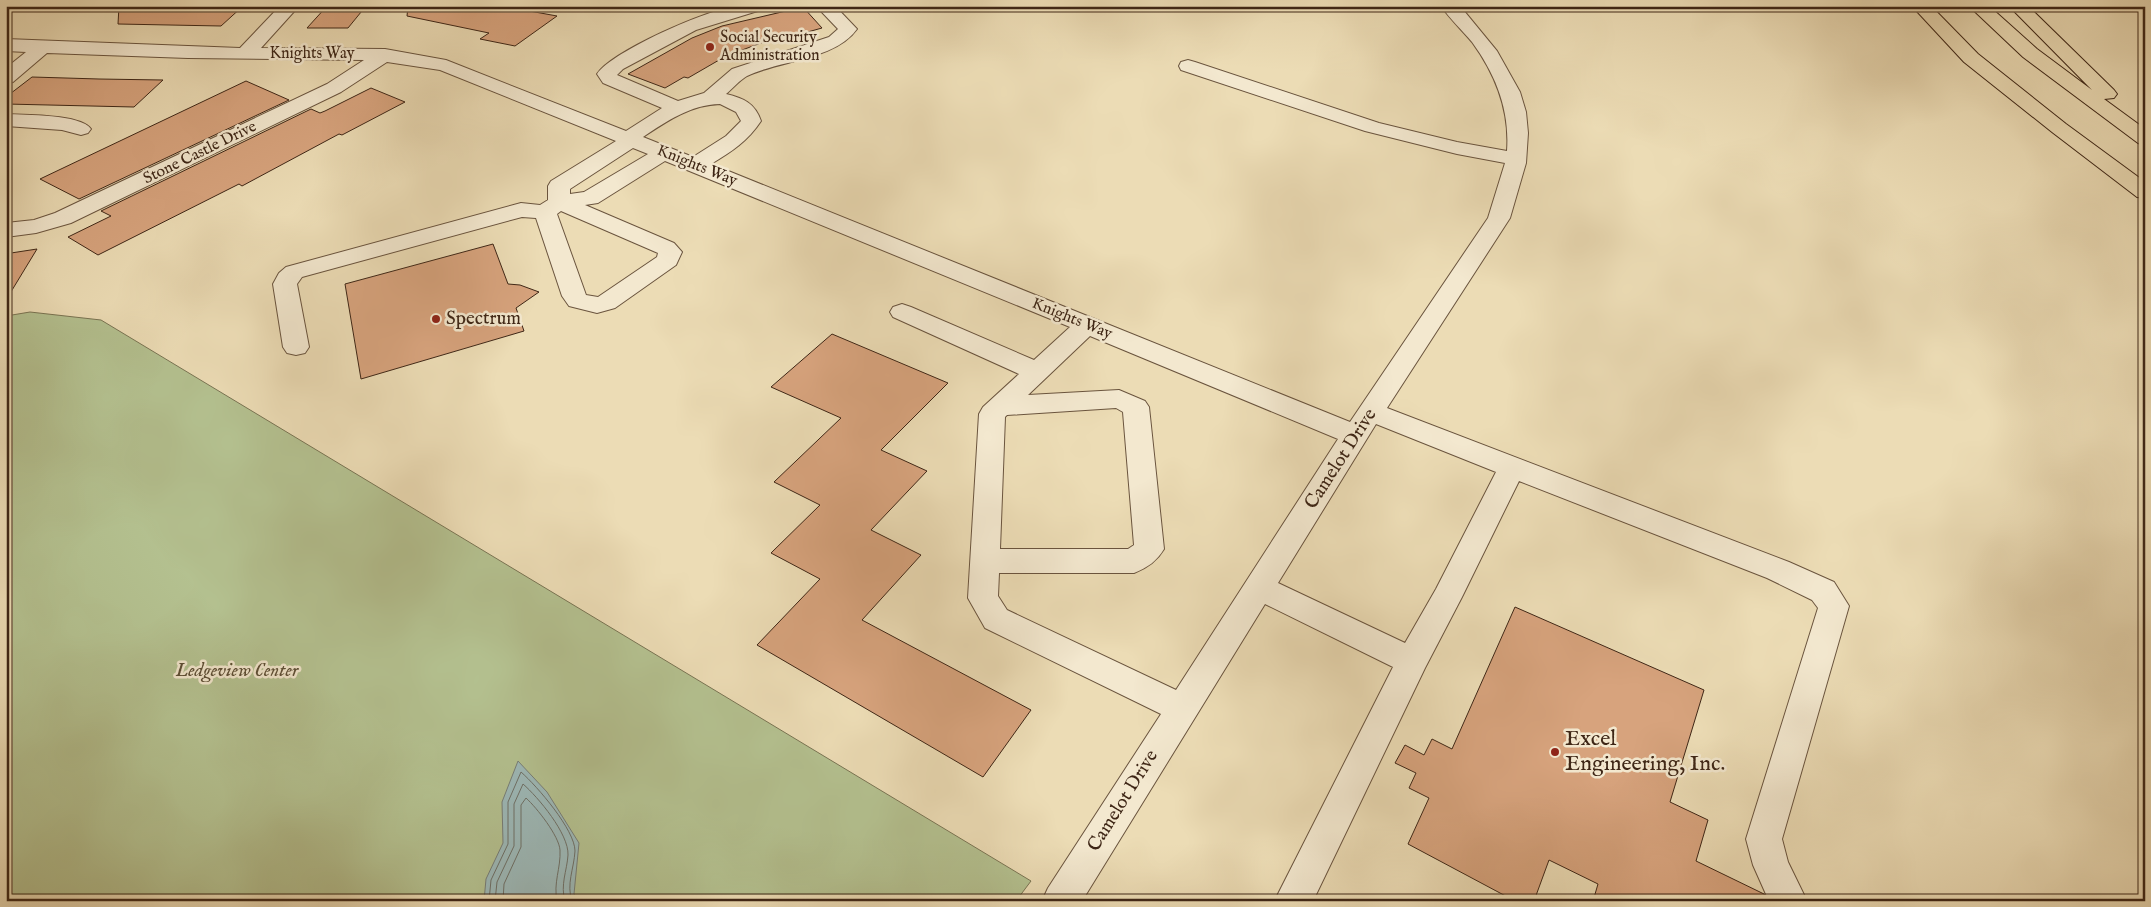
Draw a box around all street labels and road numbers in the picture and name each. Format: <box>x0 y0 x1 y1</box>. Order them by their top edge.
street label: Knights Way <box>269 44 355 64</box>
street label: Stone Castle Drive <box>140 117 260 189</box>
street label: Knights Way <box>654 141 740 191</box>
street label: Knights Way <box>1029 294 1115 344</box>
street label: Camelot Drive <box>1300 404 1383 514</box>
street label: Camelot Drive <box>1082 745 1164 856</box>

